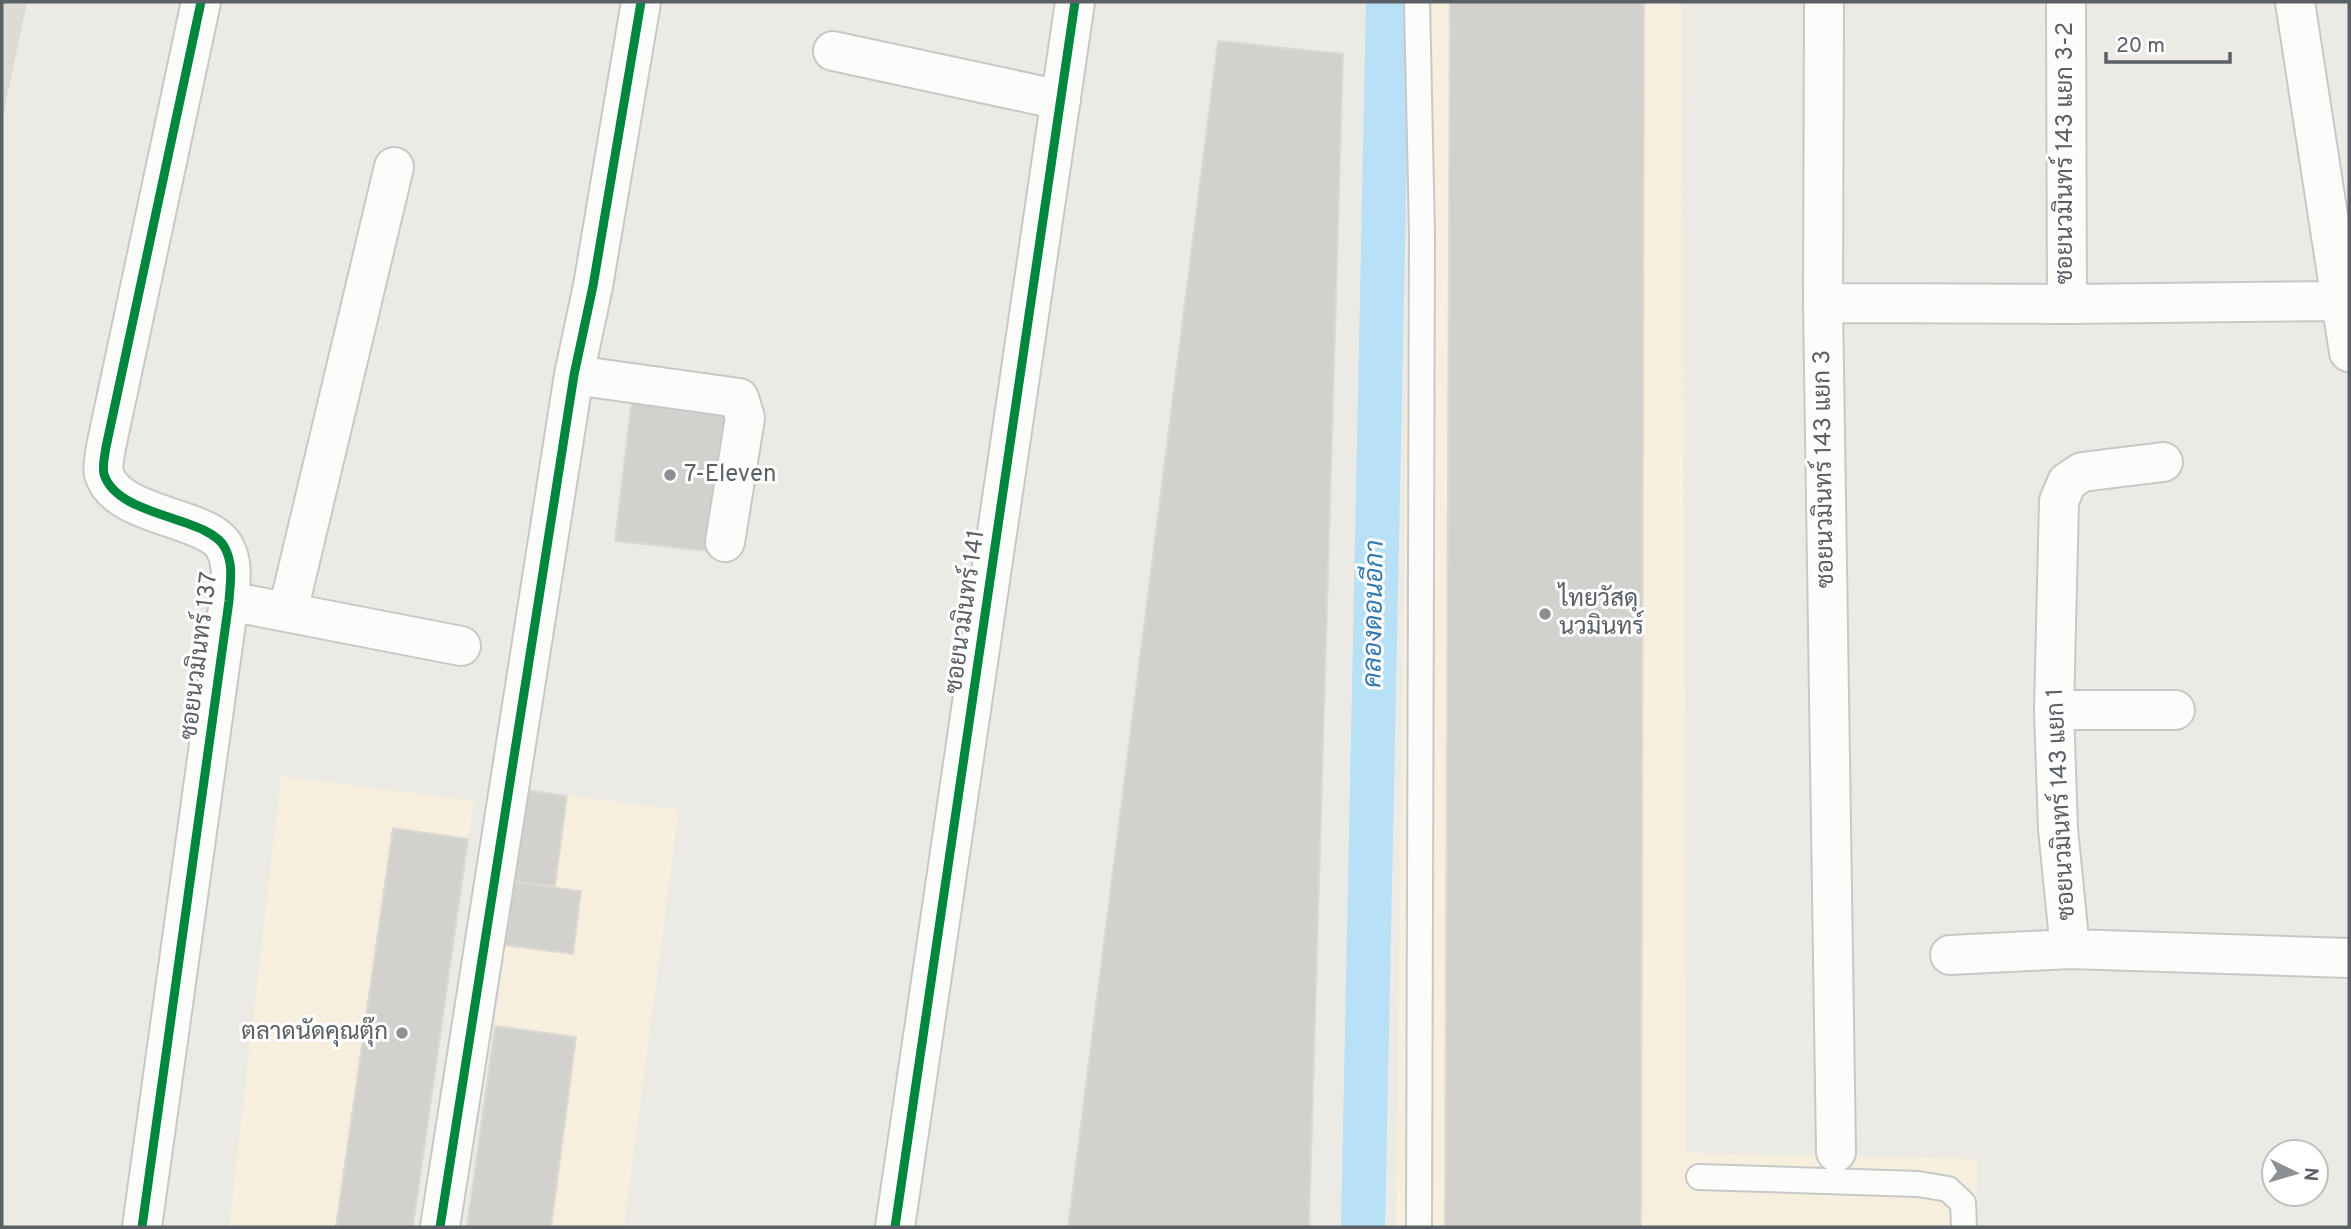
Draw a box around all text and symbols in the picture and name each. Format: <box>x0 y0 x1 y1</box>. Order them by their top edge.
scale bar <box>2106 21 2230 65</box>
street label: ซอยนวมินทร์ 143 แยก 3-2 <box>2048 22 2081 284</box>
text: 20 m <box>2116 33 2165 60</box>
street label: ซอยนวมินทร์ 143 แยก 3 <box>1805 350 1842 588</box>
place label: 7-Eleven <box>684 460 777 490</box>
marker: 7-Eleven <box>662 467 678 483</box>
street label: ซอยนวมินทร์ 141 <box>937 528 992 696</box>
water label: คลองดอนอีกา <box>1355 540 1393 688</box>
street label: ซอยนวมินทร์ 137 <box>172 570 225 742</box>
place label: ไทยวัสดุ นวมินทร์ <box>1557 582 1644 643</box>
marker: ไทยวัสดุ นวมินทร์ <box>1537 606 1553 622</box>
street label: ซอยนวมินทร์ 143 แยก 1 <box>2038 687 2083 921</box>
place label: ตลาดนัดคุณตุ๊ก <box>241 1016 388 1048</box>
marker: ตลาดนัดคุณตุ๊ก <box>394 1025 410 1041</box>
north arrow <box>2260 1138 2330 1208</box>
text: N <box>2297 1166 2322 1182</box>

